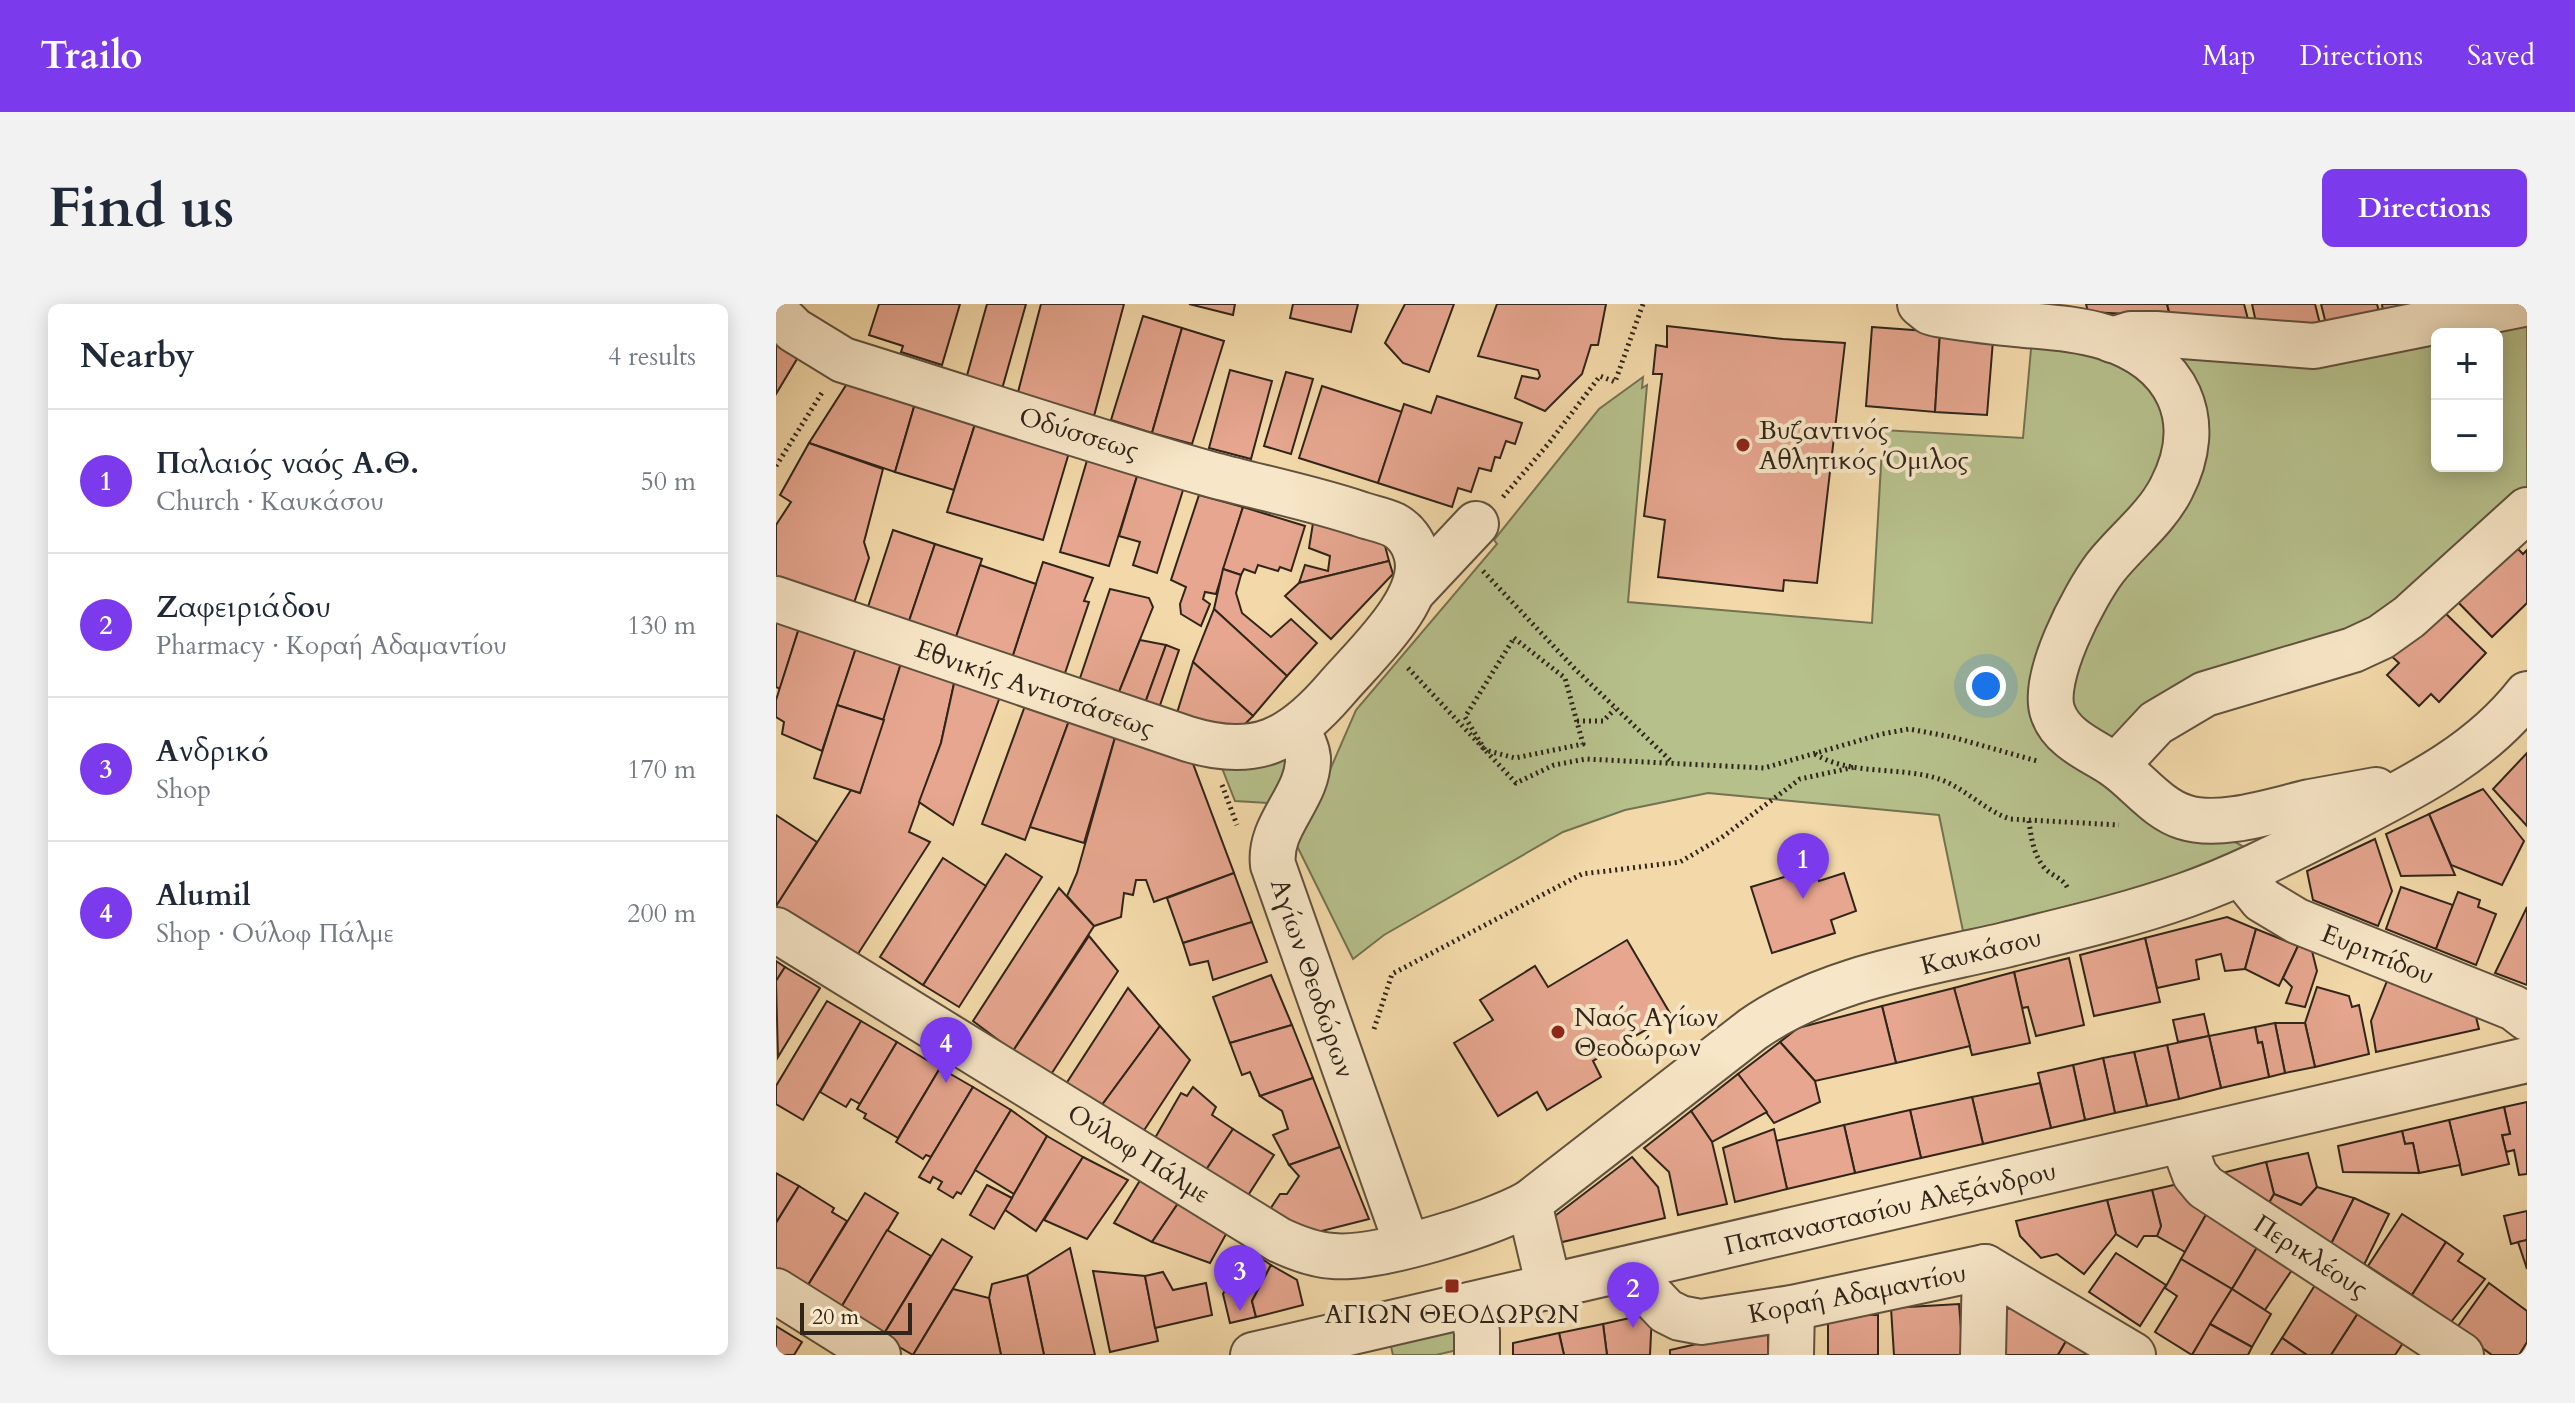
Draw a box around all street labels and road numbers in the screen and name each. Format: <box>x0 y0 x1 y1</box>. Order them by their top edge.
street label: Οδύσσεως <box>1015 399 1143 468</box>
street label: Εθνικής Αντιστάσεως <box>911 631 1159 746</box>
street label: Αγίων Θεοδώρων <box>1262 874 1363 1082</box>
street label: Ευριπίδου <box>2316 916 2439 993</box>
street label: Καυκάσου <box>1917 920 2045 983</box>
street label: Ούλοφ Πάλμε <box>1061 1096 1217 1211</box>
street label: Παπαναστασίου Αλεξάνδρου <box>1721 1153 2060 1264</box>
street label: Περικλέους <box>2247 1207 2375 1306</box>
street label: Κοραή Αδαμαντίου <box>1745 1255 1969 1332</box>

